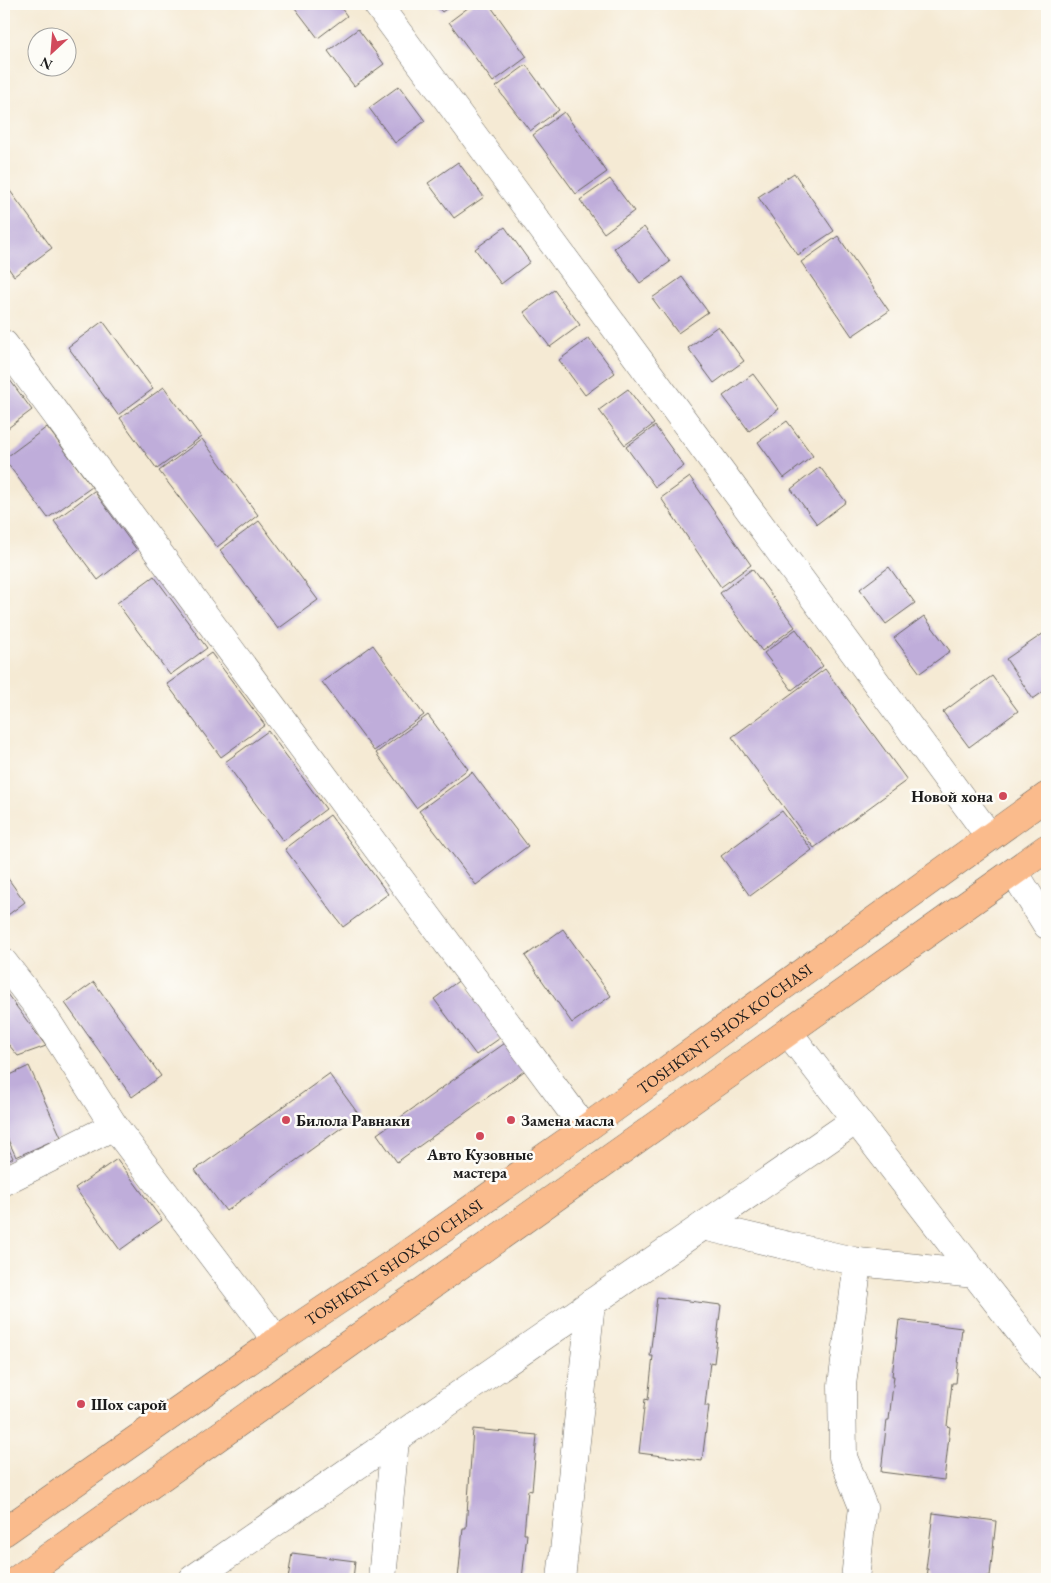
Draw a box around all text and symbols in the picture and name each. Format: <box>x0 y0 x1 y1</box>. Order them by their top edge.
north arrow <box>28 28 78 78</box>
text: N <box>37 53 55 74</box>
place label: Новой хона <box>911 786 994 807</box>
marker: Новой хона <box>997 790 1009 802</box>
street label: TOSHKENT SHOX KO'CHASI <box>633 958 817 1099</box>
place label: Билола Равнаки <box>296 1110 411 1131</box>
place label: Замена масла <box>521 1110 615 1131</box>
marker: Билола Равнаки <box>280 1114 292 1126</box>
marker: Замена масла <box>505 1114 517 1126</box>
marker: Авто Кузовные мастера <box>474 1130 486 1142</box>
place label: Авто Кузовные мастера <box>426 1144 533 1183</box>
street label: TOSHKENT SHOX KO'CHASI <box>301 1194 487 1330</box>
place label: Шох сарой <box>91 1394 167 1415</box>
marker: Шох сарой <box>75 1398 87 1410</box>

